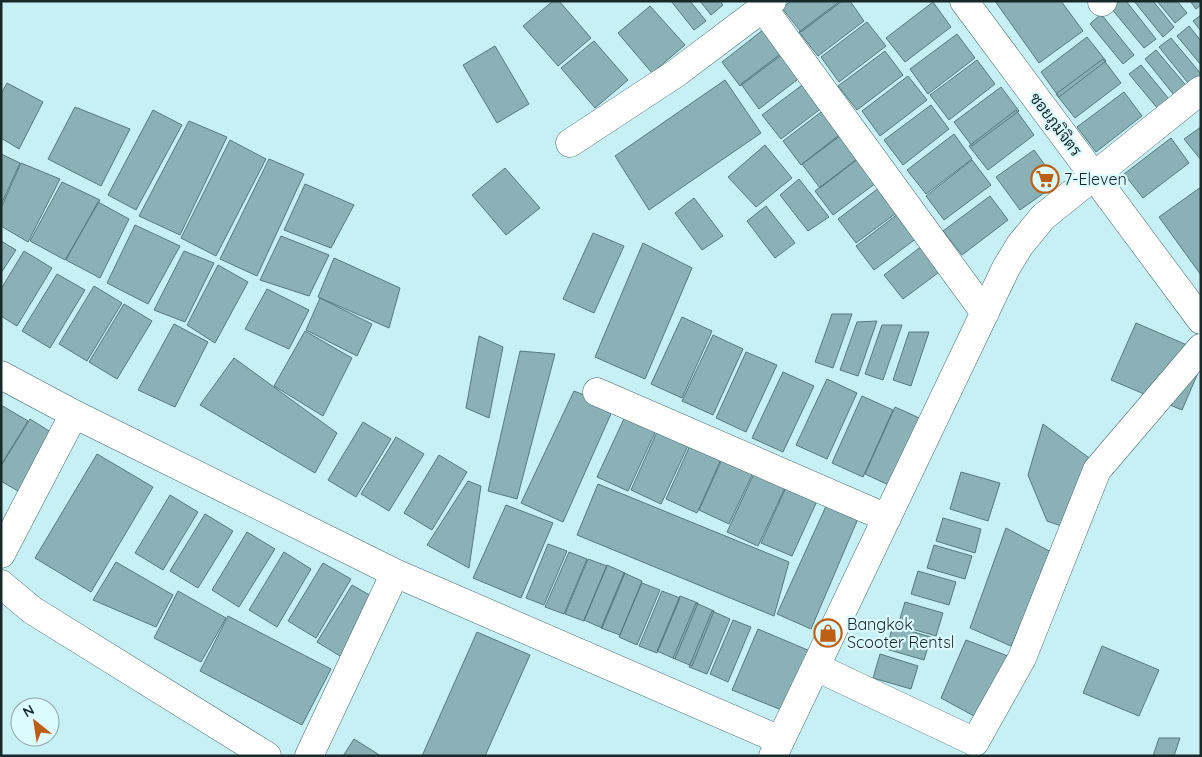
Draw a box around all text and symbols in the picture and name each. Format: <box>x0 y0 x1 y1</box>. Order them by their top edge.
street label: ซอยภูมิจิตร <box>1024 88 1087 161</box>
supermarket icon: 7-Eleven <box>1030 164 1060 194</box>
place label: 7-Eleven <box>1064 169 1127 189</box>
place label: Bangkok Scooter Rentsl <box>847 614 954 652</box>
shop icon: Bangkok Scooter Rentsl <box>813 618 843 648</box>
north arrow <box>10 697 60 747</box>
text: N <box>20 700 37 721</box>

